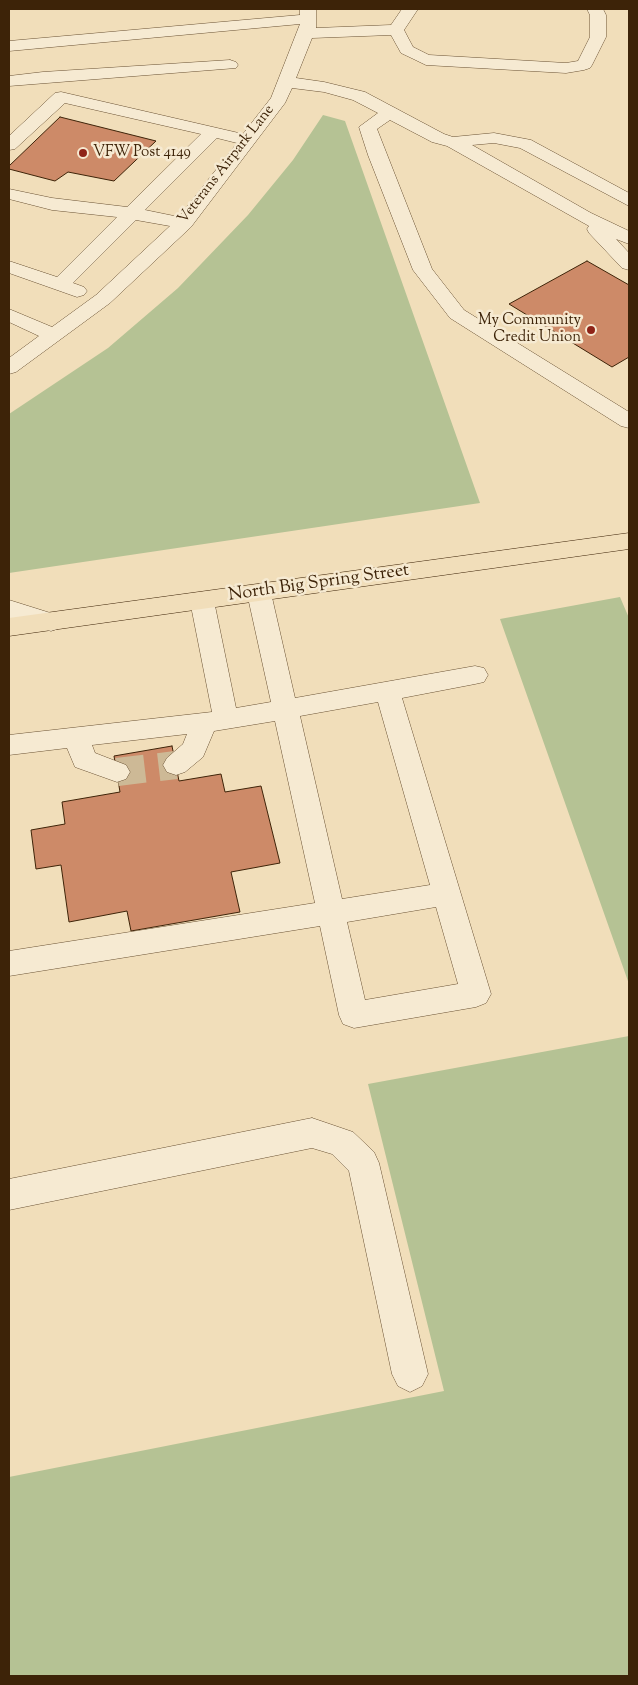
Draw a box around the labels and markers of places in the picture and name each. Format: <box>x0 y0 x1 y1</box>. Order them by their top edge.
place label: VFW Post 4149 <box>93 144 191 162</box>
marker: VFW Post 4149 <box>77 147 89 159</box>
place label: My Community Credit Union <box>478 312 581 347</box>
marker: My Community Credit Union <box>585 324 597 336</box>

